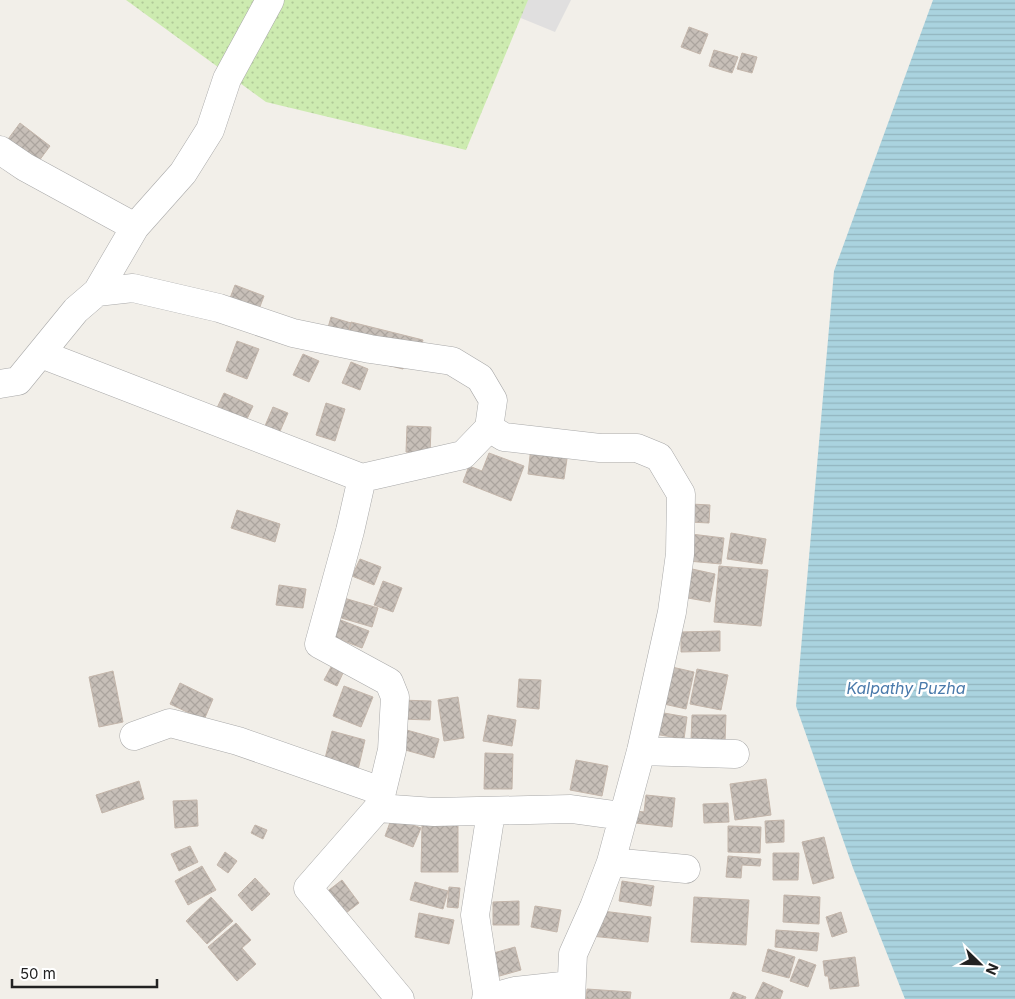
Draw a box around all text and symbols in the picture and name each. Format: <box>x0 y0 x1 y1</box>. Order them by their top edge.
water label: Kalpathy Puzha <box>846 678 966 698</box>
north arrow <box>955 939 1005 989</box>
scale bar <box>12 956 158 988</box>
text: N <box>983 961 1002 978</box>
text: 50 m <box>20 964 56 983</box>

